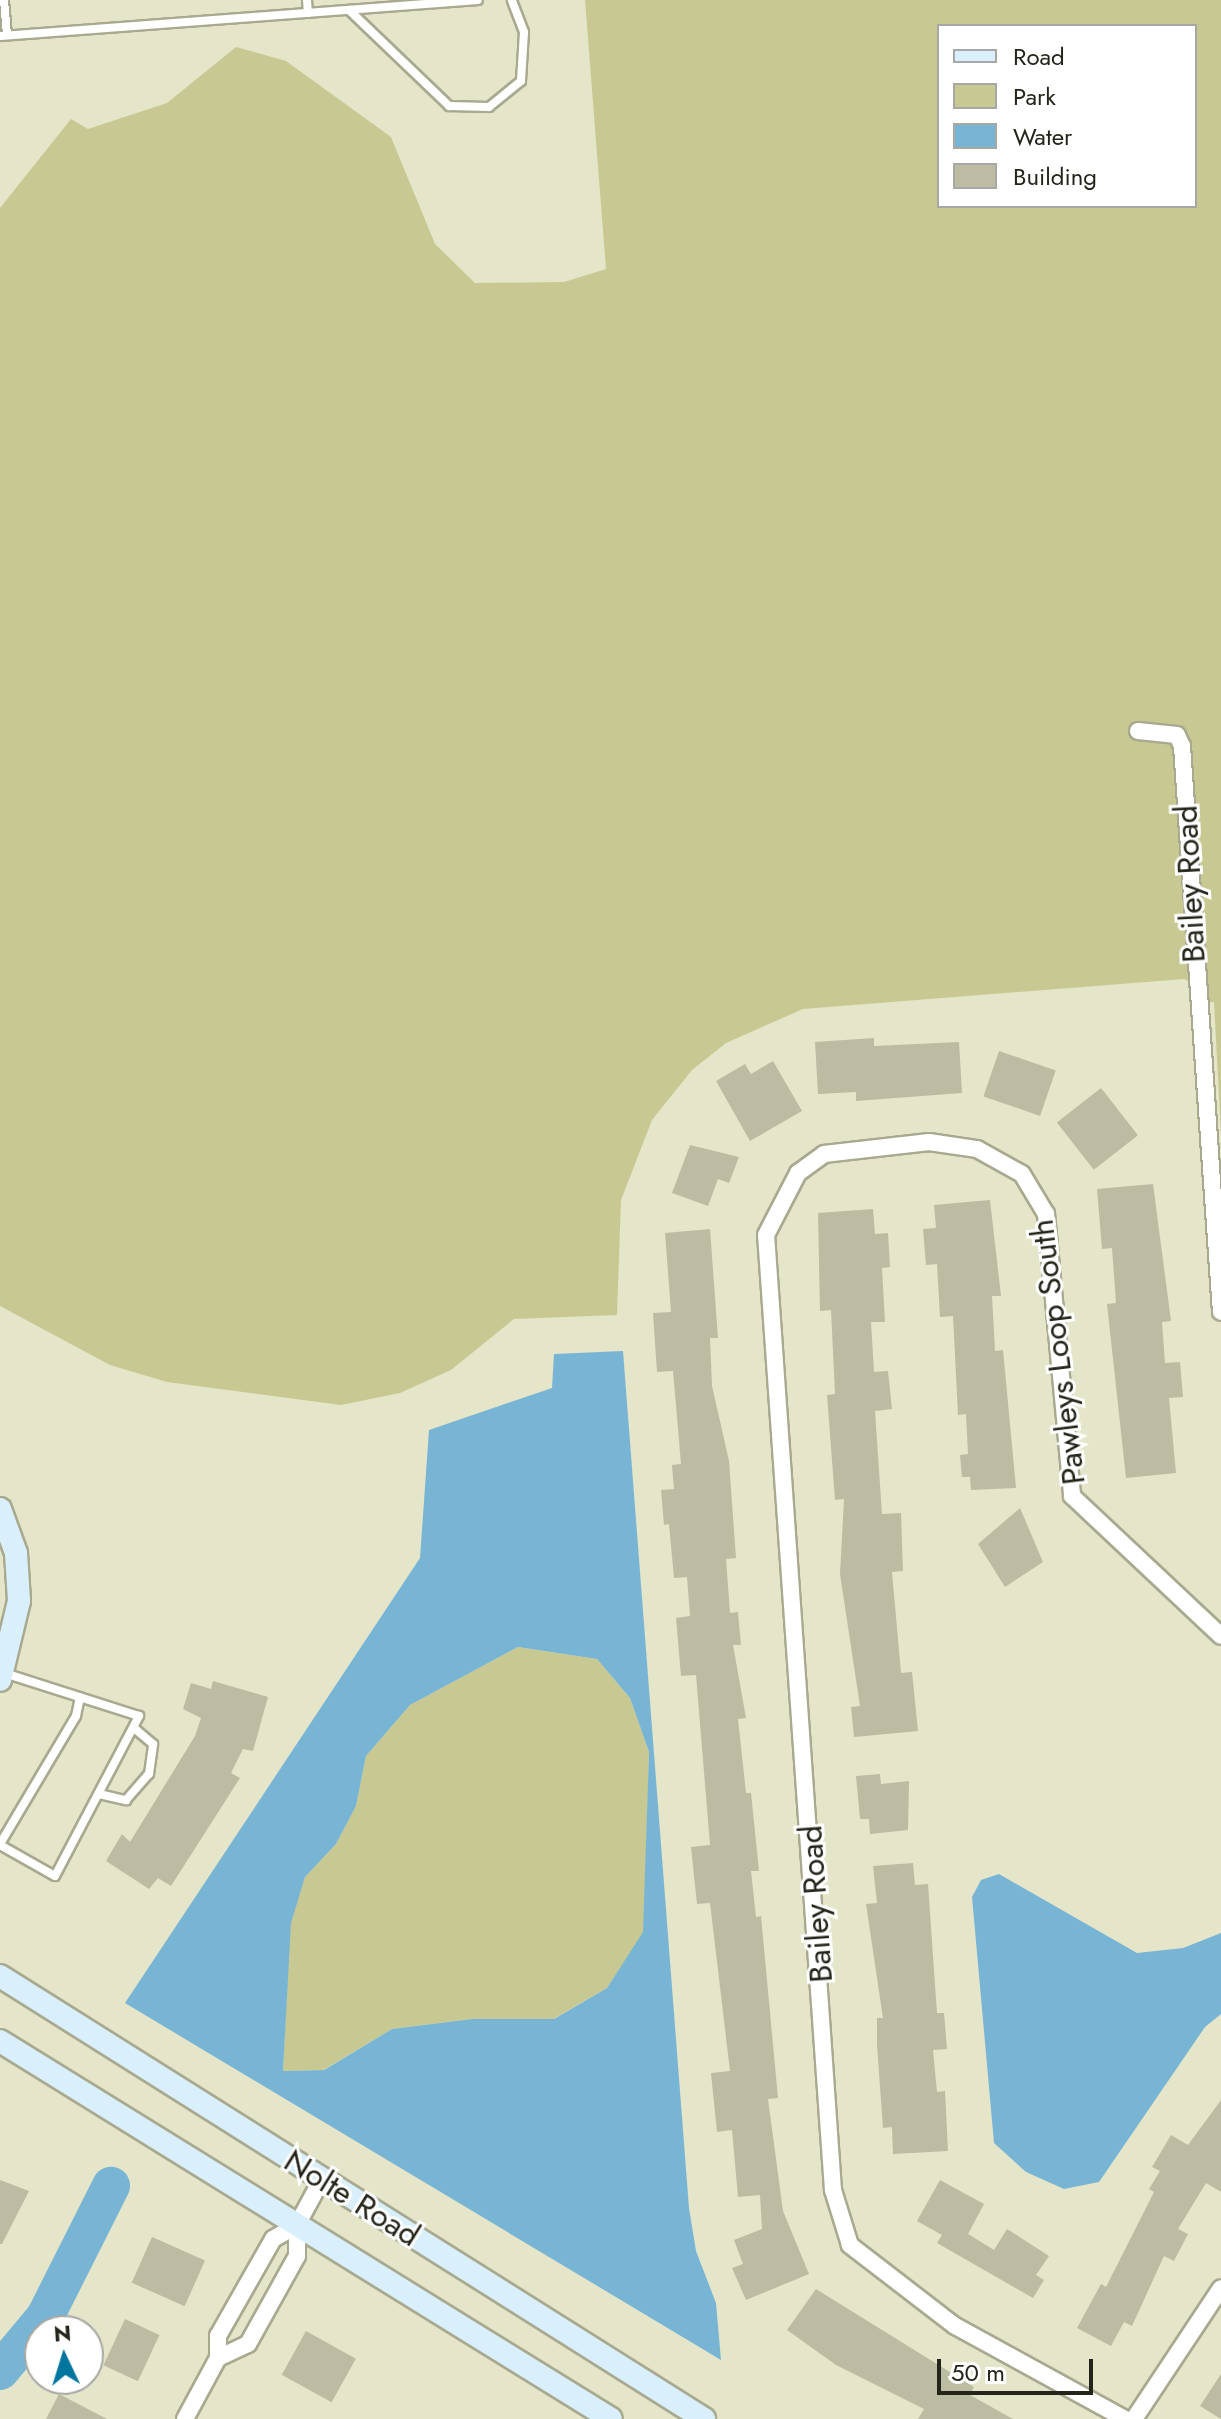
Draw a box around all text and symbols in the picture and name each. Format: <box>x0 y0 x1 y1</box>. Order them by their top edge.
legend <box>937 24 1197 208</box>
text: Road <box>1013 39 1065 74</box>
text: Park <box>1013 79 1056 114</box>
text: Water <box>1013 119 1072 154</box>
text: Building <box>1013 159 1097 194</box>
street label: Bailey Road <box>1167 804 1213 964</box>
street label: Pawleys Loop South <box>1023 1217 1093 1487</box>
street label: Bailey Road <box>791 1824 841 1984</box>
street label: Nolte Road <box>277 2141 427 2255</box>
north arrow <box>24 2315 104 2395</box>
text: N <box>53 2316 72 2350</box>
scale bar <box>941 2343 1097 2393</box>
text: 50 m <box>951 2355 1005 2390</box>

